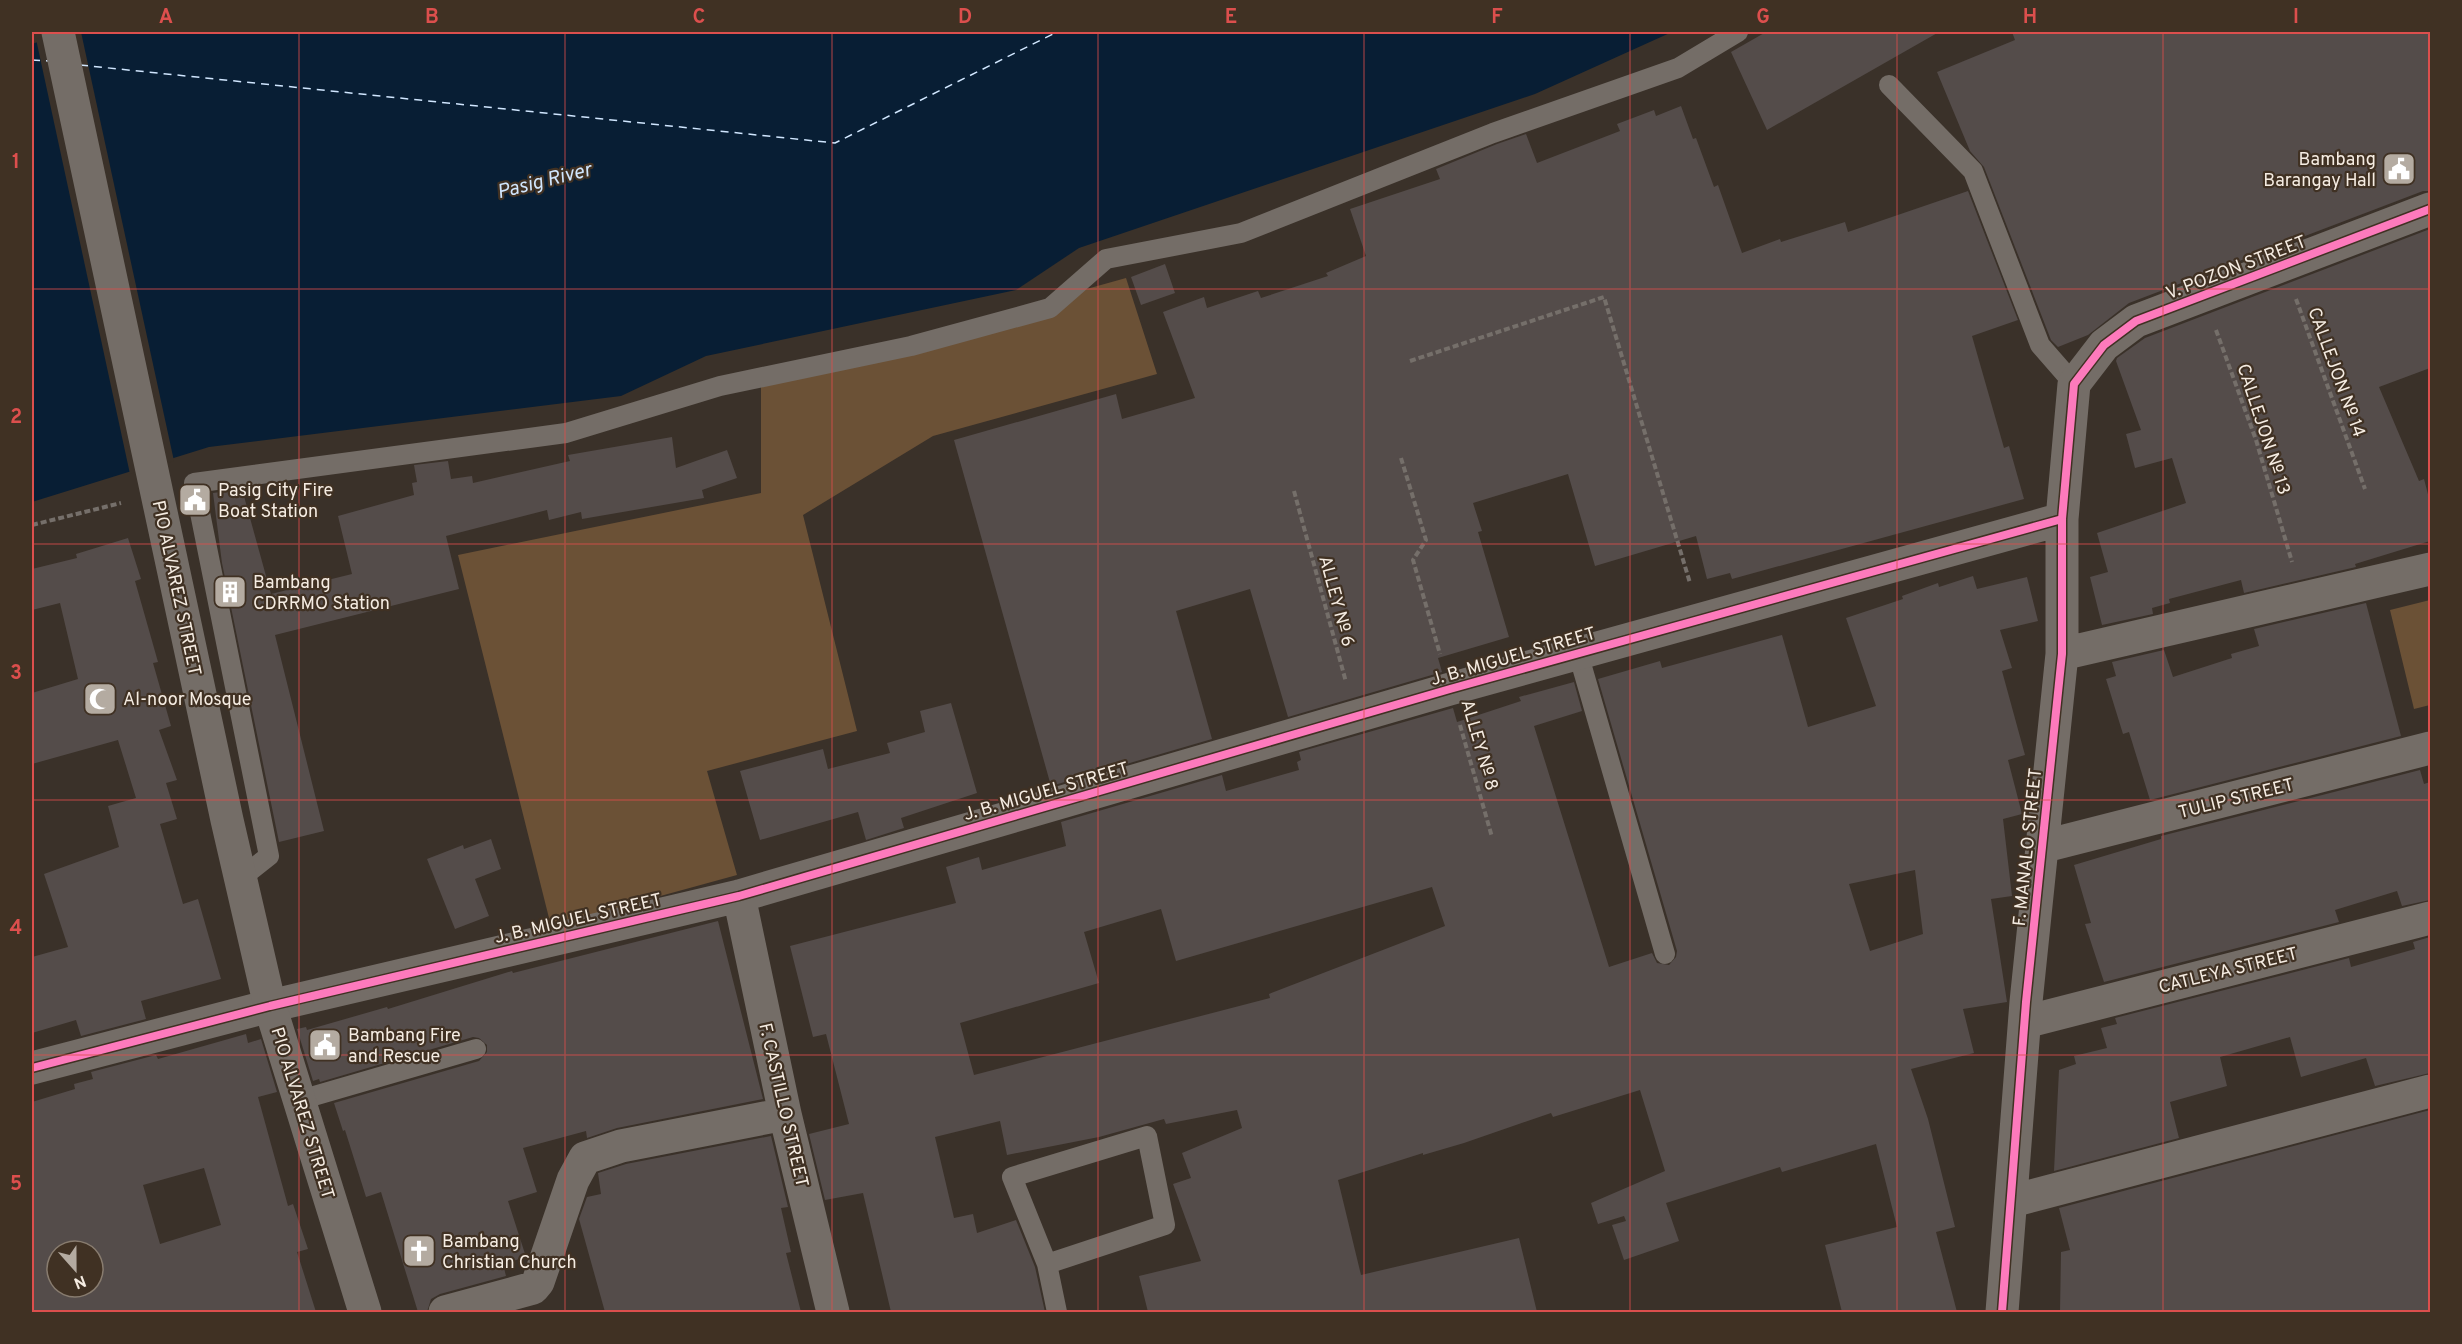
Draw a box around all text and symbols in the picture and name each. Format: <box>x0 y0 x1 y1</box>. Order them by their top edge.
text: A <box>159 5 173 31</box>
text: B <box>425 5 439 31</box>
text: C <box>693 5 705 31</box>
text: D <box>958 5 972 31</box>
text: E <box>1225 5 1237 31</box>
text: F <box>1491 5 1503 31</box>
text: G <box>1756 5 1770 31</box>
text: H <box>2023 5 2037 31</box>
text: I <box>2293 5 2299 31</box>
place label: Bambang Barangay Hall <box>2263 149 2376 193</box>
text: 1 <box>12 150 20 176</box>
public building icon: Bambang Barangay Hall <box>2381 151 2417 187</box>
water label: Pasig River <box>494 157 596 206</box>
street label: V. POZON STREET <box>2163 231 2310 306</box>
street label: CALLEJON № 14 <box>2301 304 2370 441</box>
street label: CALLEJON № 13 <box>2231 361 2295 498</box>
text: 2 <box>10 405 22 431</box>
place label: Pasig City Fire Boat Station <box>218 480 333 524</box>
public building icon: Pasig City Fire Boat Station <box>177 482 213 518</box>
street label: PIO ALVAREZ STREET <box>146 499 205 678</box>
street label: ALLEY № 6 <box>1312 553 1359 650</box>
place label: Bambang CDRRMO Station <box>253 572 390 616</box>
building icon: Bambang CDRRMO Station <box>212 574 248 610</box>
street label: J. B. MIGUEL STREET <box>1428 623 1599 692</box>
text: 3 <box>10 661 22 687</box>
mosque icon: Al-noor Mosque <box>82 681 118 717</box>
place label: Al-noor Mosque <box>123 689 251 712</box>
street label: ALLEY № 8 <box>1455 697 1503 794</box>
street label: J. B. MIGUEL STREET <box>961 758 1132 827</box>
street label: F. MANALO STREET <box>2009 767 2048 928</box>
street label: TULIP STREET <box>2176 774 2297 825</box>
street label: J. B. MIGUEL STREET <box>492 889 664 950</box>
text: 4 <box>10 916 22 942</box>
street label: CATLEYA STREET <box>2156 943 2300 1000</box>
street label: F. CASTILLO STREET <box>752 1021 813 1190</box>
street label: PIO ALVAREZ STREET <box>264 1025 339 1202</box>
place label: Bambang Fire and Rescue <box>348 1025 461 1069</box>
public building icon: Bambang Fire and Rescue <box>307 1027 343 1063</box>
text: 5 <box>10 1172 22 1198</box>
place label: Bambang Christian Church <box>442 1231 577 1275</box>
church icon: Bambang Christian Church <box>401 1233 437 1269</box>
north arrow <box>45 1239 105 1299</box>
text: N <box>71 1270 89 1293</box>

